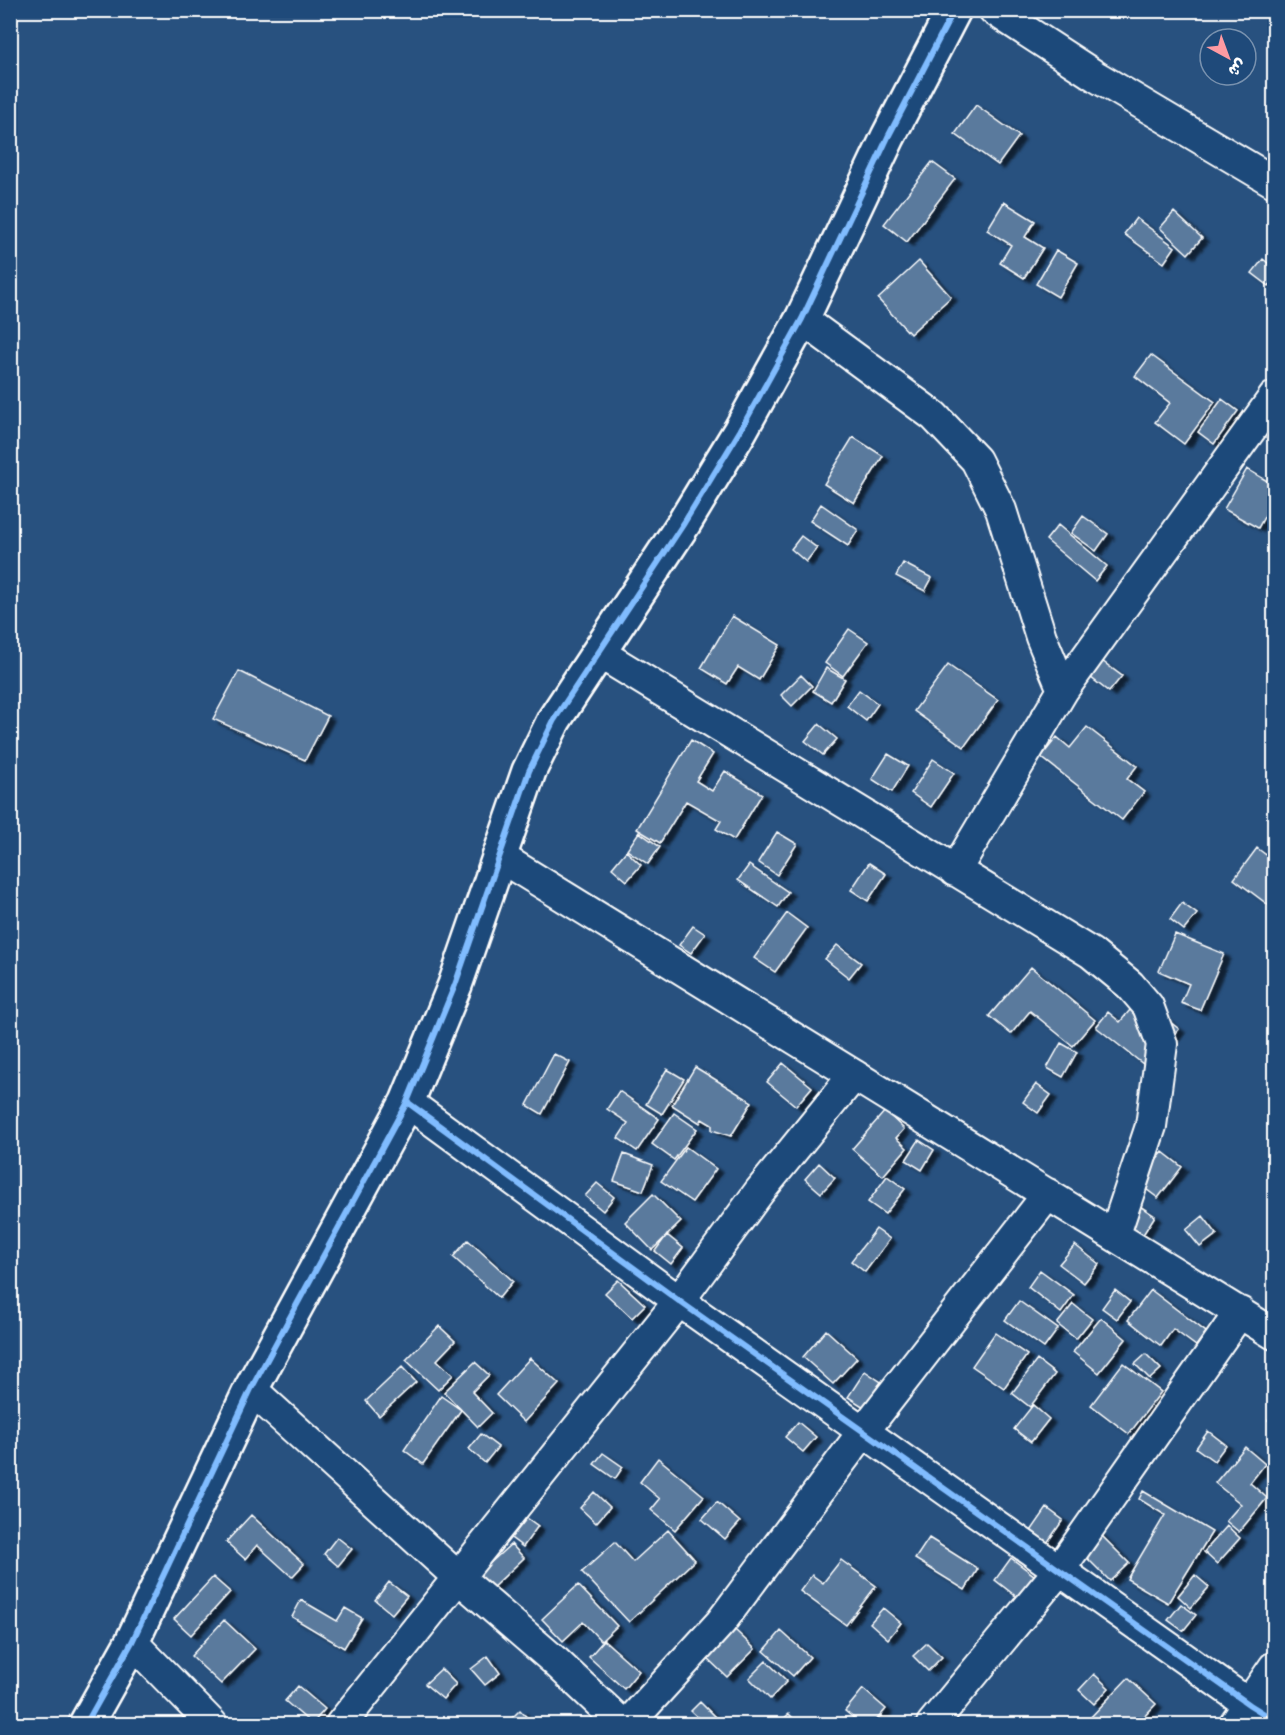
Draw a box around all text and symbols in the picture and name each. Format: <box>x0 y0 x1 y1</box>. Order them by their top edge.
north arrow <box>1198 27 1258 87</box>
text: ش <box>1222 52 1250 81</box>

